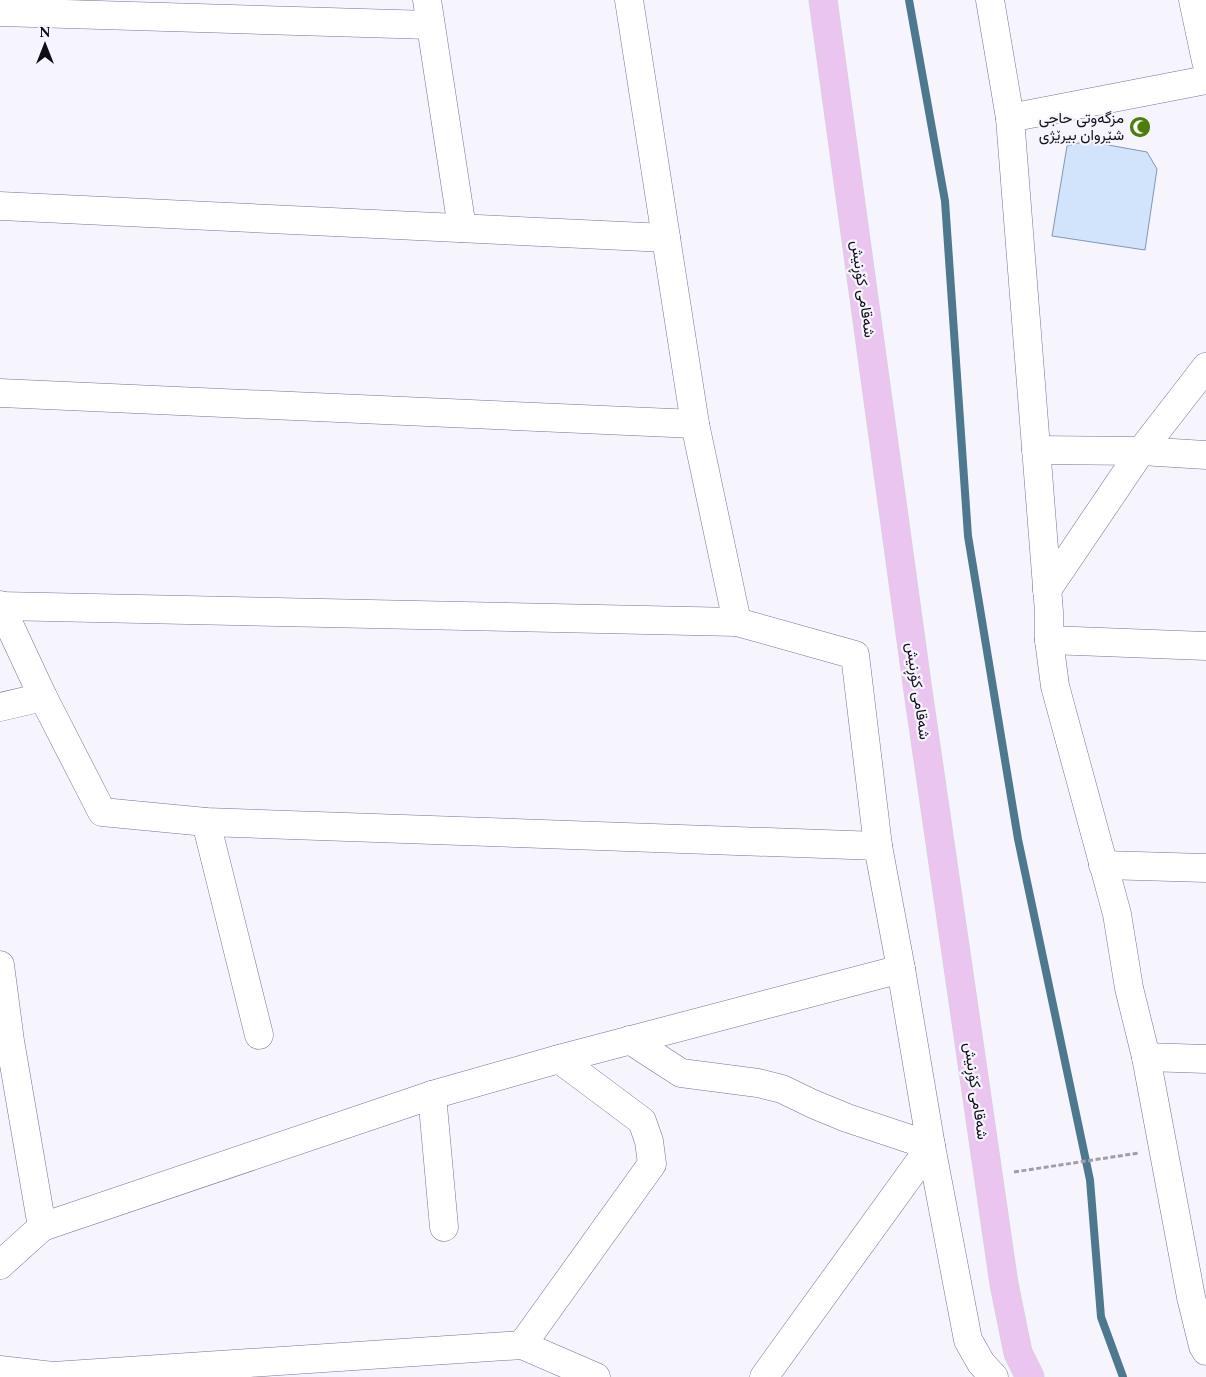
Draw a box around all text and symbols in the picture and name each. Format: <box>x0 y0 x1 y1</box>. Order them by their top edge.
north arrow <box>20 20 70 70</box>
text: N <box>39 22 51 43</box>
place label: مزگەوتی حاجی شێروان بیرێژی <box>1039 107 1124 147</box>
mosque icon: مزگەوتی حاجی شێروان بیرێژی <box>1128 115 1152 139</box>
street label: شەقامی کۆڕنیش <box>844 239 881 339</box>
street label: شەقامی کۆڕنیش <box>899 641 936 741</box>
street label: شەقامی کۆڕنیش <box>957 1041 994 1141</box>

